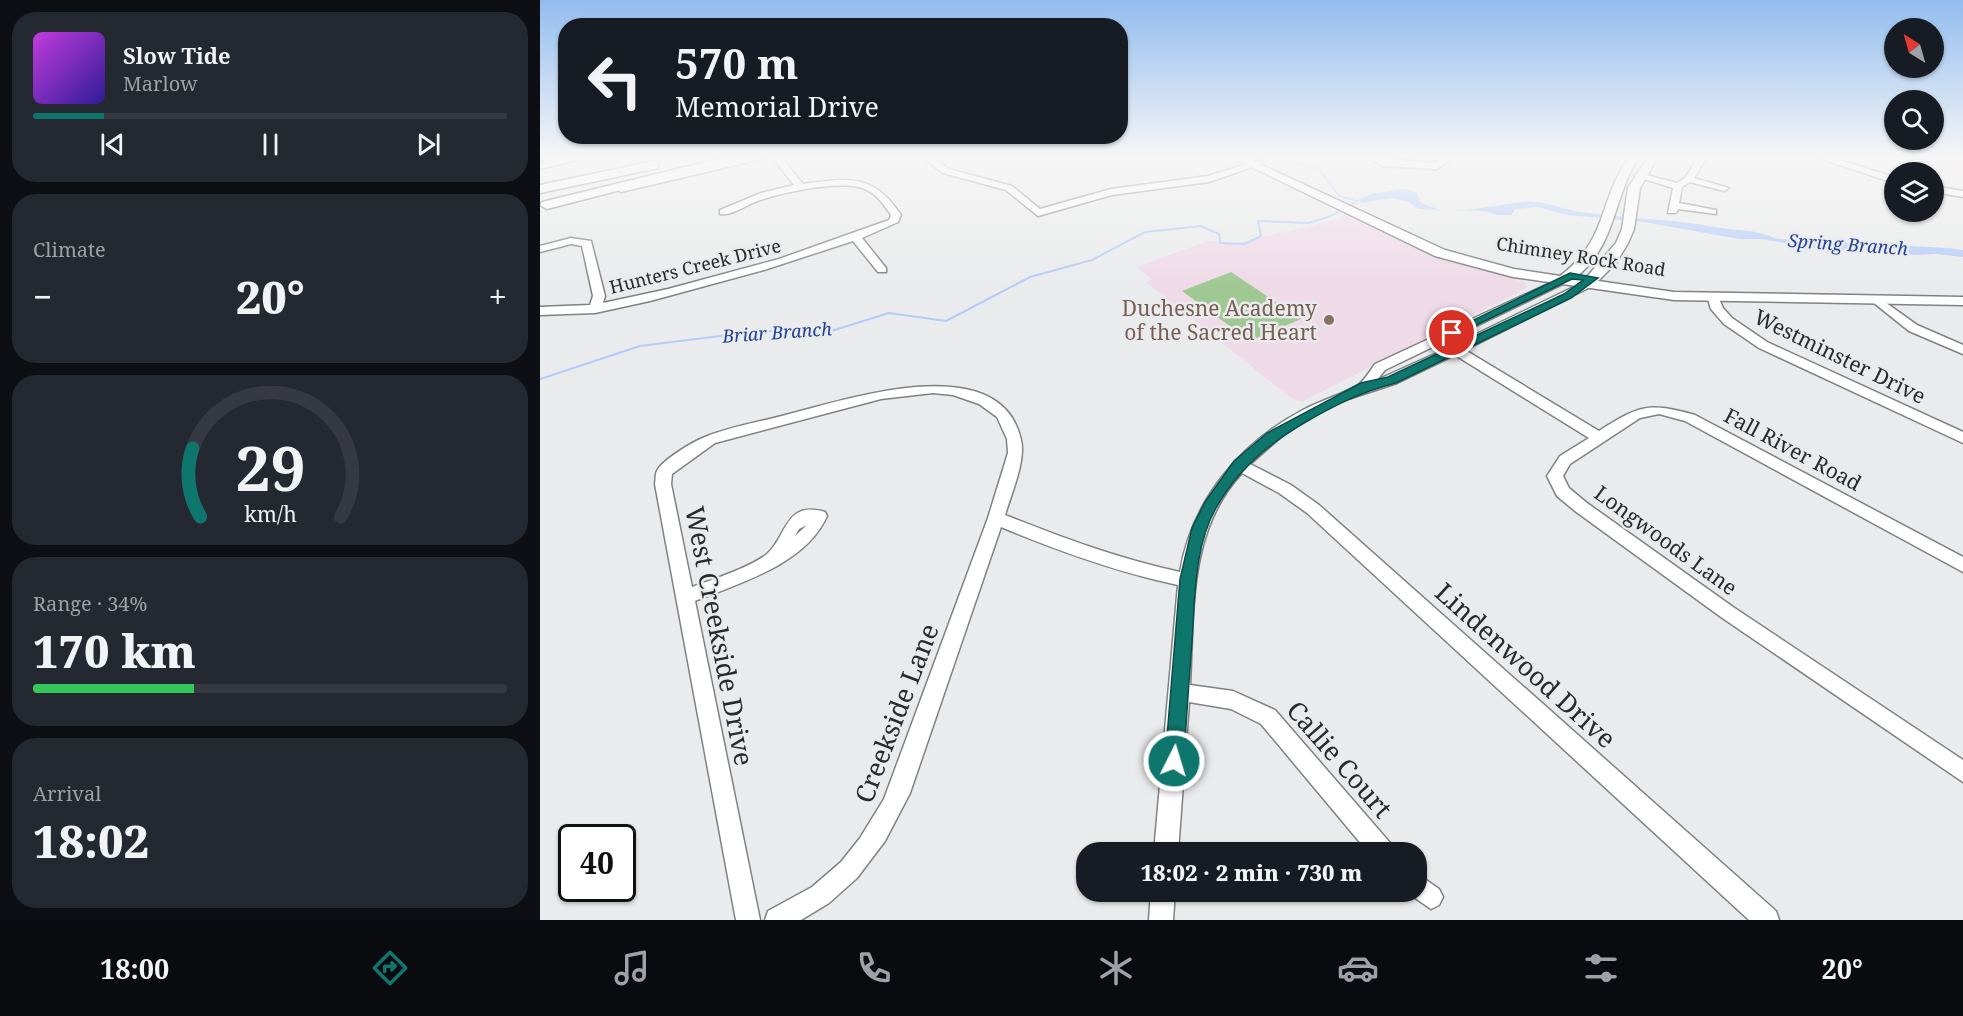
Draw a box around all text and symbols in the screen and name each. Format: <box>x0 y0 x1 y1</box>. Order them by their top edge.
north arrow <box>1884 18 1944 78</box>
map controls <box>1884 18 1944 222</box>
text: 570 m <box>675 34 799 91</box>
text: Slow Tide <box>123 40 231 70</box>
icon: left <box>576 42 654 120</box>
text: Marlow <box>123 70 197 97</box>
text: Memorial Drive <box>675 88 879 125</box>
button: search <box>1884 90 1944 150</box>
icon: previous <box>96 128 129 161</box>
icon: pause <box>254 128 287 161</box>
icon: next <box>412 128 445 161</box>
button: layers <box>1884 162 1944 222</box>
water label: Spring Branch <box>1787 228 1909 260</box>
street label: Chimney Rock Road <box>1495 231 1667 281</box>
street label: Hunters Creek Drive <box>607 233 783 299</box>
text: Climate <box>33 236 106 263</box>
text: 20° <box>236 266 305 327</box>
text: − <box>33 274 52 319</box>
text: + <box>489 274 507 319</box>
place label: Duchesne Academy of the Sacred Heart <box>1122 294 1317 346</box>
street label: Westminster Drive <box>1750 302 1930 410</box>
pin <box>1426 307 1477 358</box>
marker: Duchesne Academy of the Sacred Heart <box>1322 313 1336 327</box>
water label: Briar Branch <box>720 316 833 348</box>
icon: arrive <box>1435 316 1468 349</box>
street label: Fall River Road <box>1719 401 1867 497</box>
text: 29 <box>235 424 305 509</box>
street label: Longwoods Lane <box>1589 479 1743 601</box>
text: km/h <box>244 499 297 528</box>
street label: West Creekside Drive <box>677 503 763 769</box>
street label: Lindenwood Drive <box>1428 574 1624 756</box>
text: Range · 34% <box>33 590 147 617</box>
street label: Creekside Lane <box>845 618 947 808</box>
text: 170 km <box>33 620 196 681</box>
street label: Callie Court <box>1279 693 1401 825</box>
position arrow <box>1142 729 1206 793</box>
text: Arrival <box>33 780 101 807</box>
text: 18:02 <box>33 810 149 871</box>
speed limit sign: 40 <box>558 824 636 902</box>
text: 18:02 · 2 min · 730 m <box>1141 857 1362 887</box>
icon: directions <box>369 947 411 989</box>
icon: music <box>611 947 653 989</box>
icon: phone <box>853 947 895 989</box>
icon: climate <box>1095 947 1137 989</box>
icon: car <box>1337 947 1379 989</box>
icon: filters <box>1580 947 1622 989</box>
text: 18:00 <box>100 950 169 987</box>
text: 20° <box>1822 950 1863 987</box>

